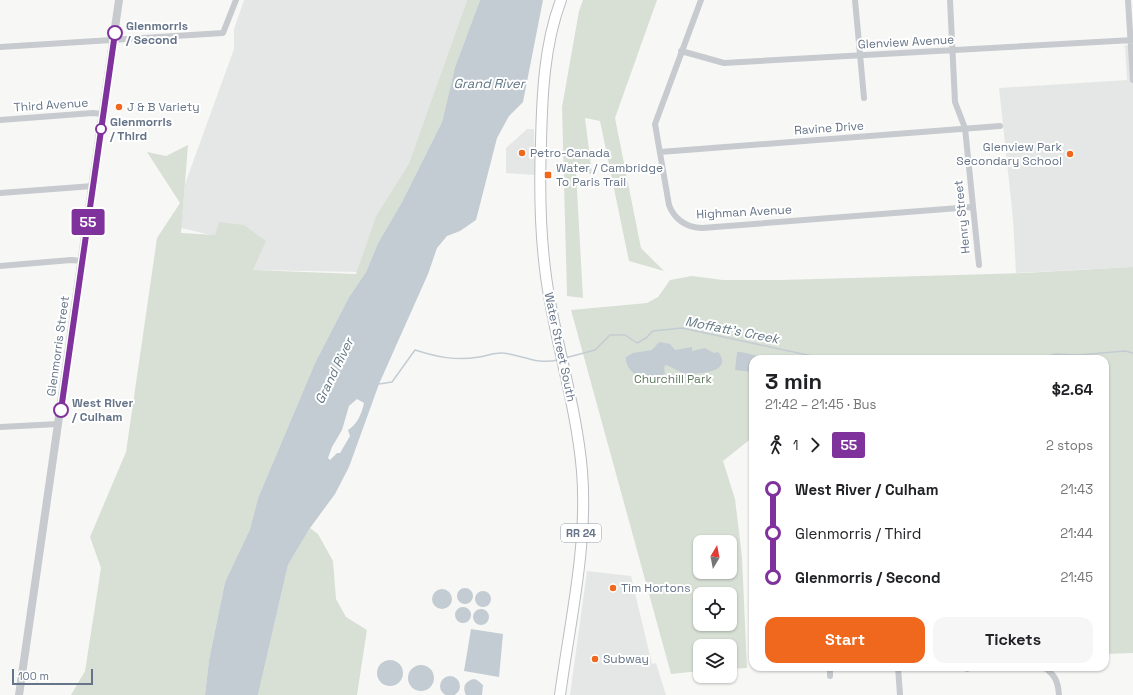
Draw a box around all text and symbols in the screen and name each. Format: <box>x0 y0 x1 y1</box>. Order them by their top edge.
place label: Glenmorris / Second <box>125 18 188 48</box>
marker: Glenmorris / Second <box>107 25 123 41</box>
street label: Glenview Avenue <box>857 31 955 53</box>
water label: Grand River <box>453 75 527 92</box>
street label: Third Avenue <box>13 94 89 116</box>
place label: J & B Variety <box>127 99 200 115</box>
marker: J & B Variety <box>114 102 124 112</box>
place label: Glenmorris / Third <box>109 114 172 144</box>
street label: Ravine Drive <box>794 118 864 138</box>
marker: Glenmorris / Third <box>95 123 107 135</box>
place label: Glenview Park Secondary School <box>956 139 1063 169</box>
place label: Petro-Canada <box>530 145 610 161</box>
marker: Petro-Canada <box>517 148 527 158</box>
marker: Glenview Park Secondary School <box>1065 149 1075 159</box>
place label: Water / Cambridge To Paris Trail <box>556 160 663 190</box>
marker: Water / Cambridge To Paris Trail <box>543 170 553 180</box>
street label: Henry Street <box>950 179 974 255</box>
street label: Highman Avenue <box>696 202 792 222</box>
line badge: 55 <box>70 209 106 235</box>
text: 55 <box>80 213 96 231</box>
street label: Water Street South <box>541 291 579 403</box>
street label: Glenmorris Street <box>43 295 73 397</box>
water label: Moffatt's Creek <box>684 313 782 348</box>
water label: Grand River <box>311 333 358 407</box>
text: 3 min <box>765 367 822 395</box>
park label: Churchill Park <box>634 371 713 387</box>
text: $2.64 <box>1052 380 1093 399</box>
place label: West River / Culham <box>71 395 133 425</box>
text: 21:42 – 21:45 · Bus <box>765 396 876 413</box>
marker: West River / Culham <box>53 402 69 418</box>
icon: walk <box>765 434 787 456</box>
icon: forward <box>804 434 826 456</box>
text: 55 <box>840 436 857 454</box>
text: 1 <box>793 437 798 454</box>
text: 2 stops <box>1046 437 1093 454</box>
text: West River / Culham <box>795 480 939 499</box>
text: 21:43 <box>1060 481 1093 498</box>
road number: RR 24 <box>561 524 601 542</box>
text: Glenmorris / Third <box>795 524 921 543</box>
text: 21:44 <box>1060 525 1093 542</box>
north arrow <box>693 535 737 579</box>
map controls <box>693 535 737 683</box>
text: Glenmorris / Second <box>795 568 941 587</box>
text: 21:45 <box>1061 569 1093 586</box>
place label: Tim Hortons <box>621 580 691 596</box>
marker: Tim Hortons <box>608 583 618 593</box>
button: locate <box>693 587 737 631</box>
button: Start <box>765 617 925 663</box>
button: Tickets <box>933 617 1093 663</box>
button: layers <box>693 639 737 683</box>
place label: Subway <box>603 651 649 667</box>
marker: Subway <box>590 654 600 664</box>
scale bar <box>12 667 93 686</box>
text: 100 m <box>18 669 49 683</box>

